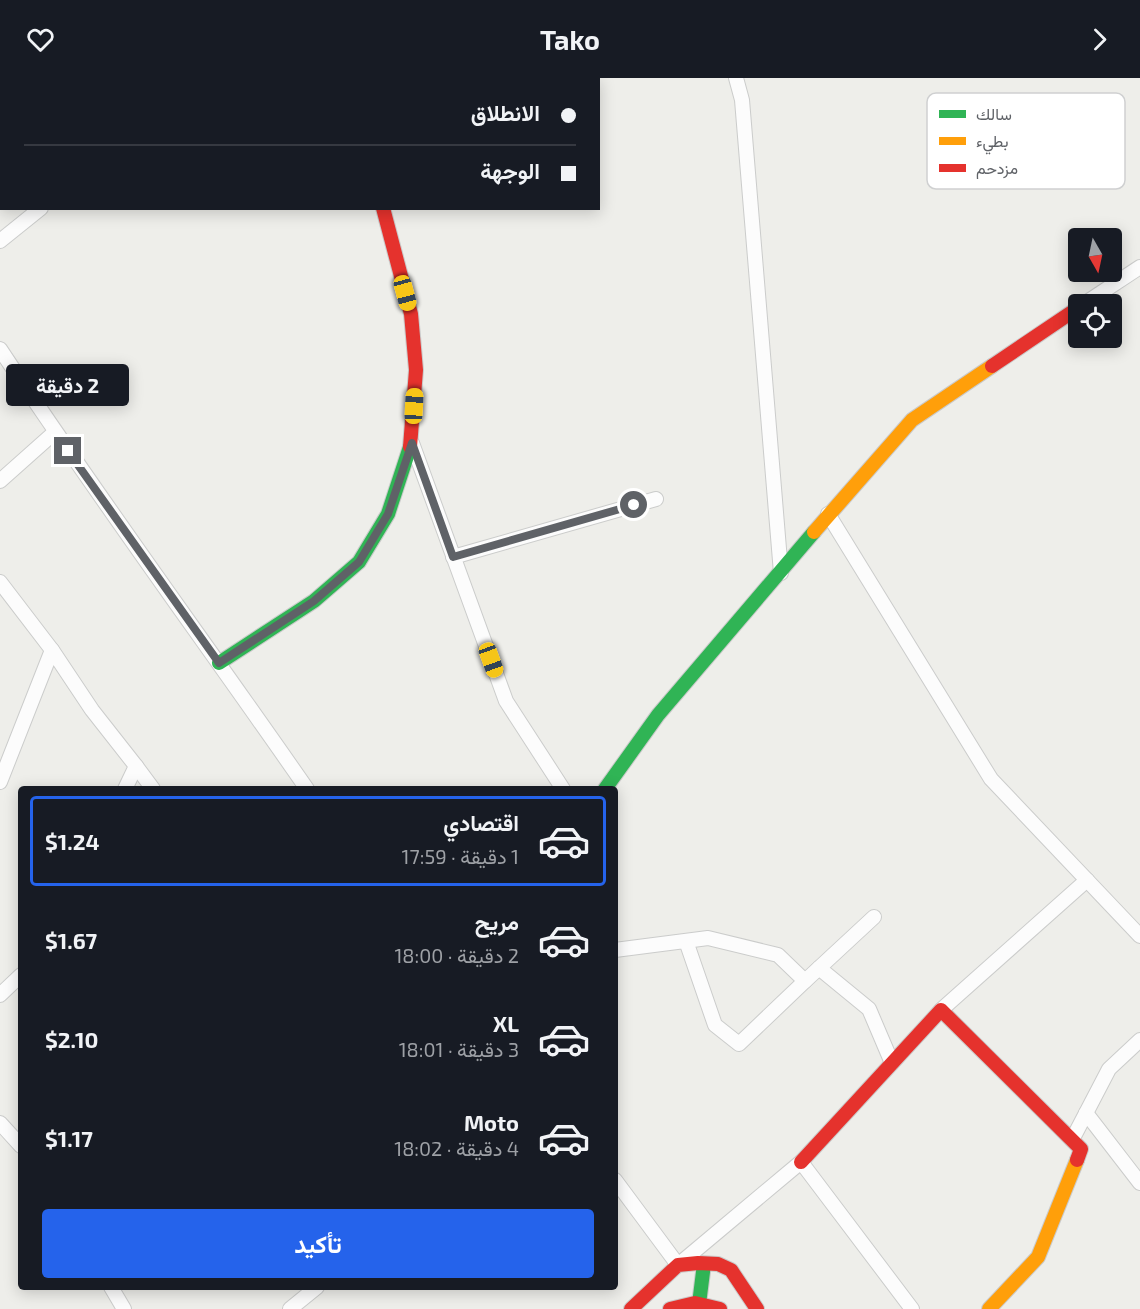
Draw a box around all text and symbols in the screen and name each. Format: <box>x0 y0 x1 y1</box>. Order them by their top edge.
icon: heart <box>24 23 57 56</box>
text: Tako <box>540 23 600 55</box>
icon: forward <box>1083 23 1116 56</box>
legend <box>927 93 1125 189</box>
text: الانطلاق <box>471 99 540 125</box>
text: سالك <box>976 104 1012 123</box>
text: بطيء <box>976 131 1008 155</box>
text: الوجهة <box>480 157 540 183</box>
text: مزدحم <box>976 158 1018 179</box>
north arrow <box>1068 228 1122 282</box>
map controls <box>1068 228 1122 348</box>
car <box>392 273 418 313</box>
button: locate <box>1068 294 1122 348</box>
callout: 2 دقيقة <box>7 364 130 406</box>
text: 2 دقيقة <box>36 373 99 397</box>
car <box>404 388 424 424</box>
route end <box>54 437 81 464</box>
route start <box>620 491 647 518</box>
car <box>476 640 506 680</box>
text: اقتصادي <box>443 809 519 835</box>
icon: car <box>537 814 591 868</box>
text: $1.24 <box>45 828 99 854</box>
text: 1 دقيقة · 17:59 <box>402 844 519 868</box>
text: مريح <box>475 908 519 934</box>
icon: car <box>537 913 591 967</box>
text: $1.67 <box>45 927 97 953</box>
text: 2 دقيقة · 18:00 <box>394 943 519 967</box>
text: XL <box>493 1010 519 1036</box>
icon: car <box>537 1012 591 1066</box>
text: $2.10 <box>45 1026 98 1052</box>
text: 3 دقيقة · 18:01 <box>399 1037 519 1061</box>
text: Moto <box>464 1109 519 1135</box>
icon: car <box>537 1111 591 1165</box>
text: $1.17 <box>45 1125 93 1151</box>
text: 4 دقيقة · 18:02 <box>394 1136 519 1160</box>
button: تأكيد <box>42 1209 594 1278</box>

